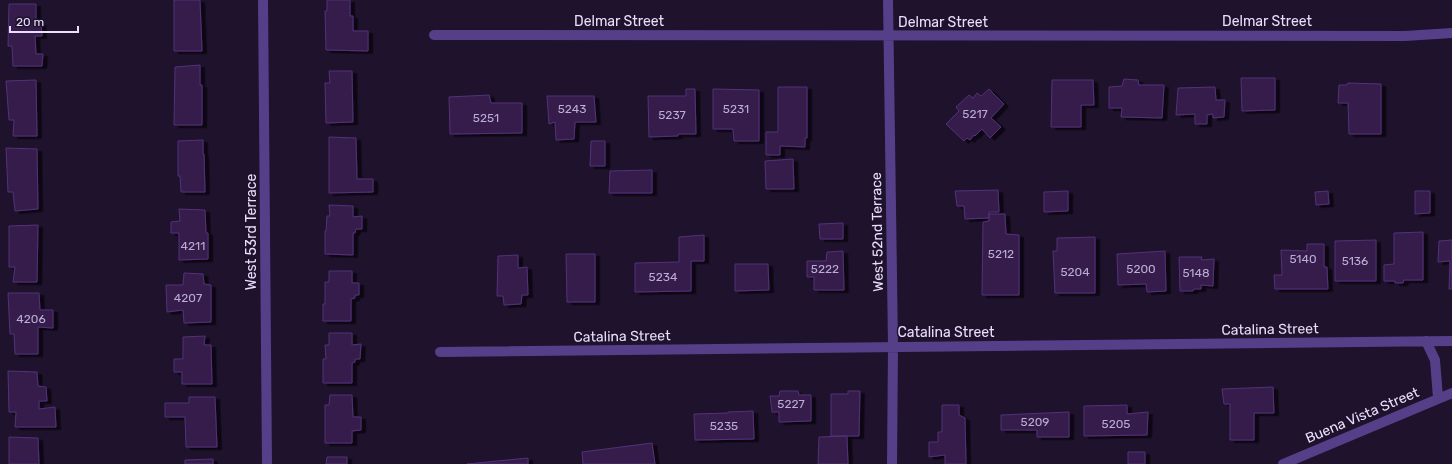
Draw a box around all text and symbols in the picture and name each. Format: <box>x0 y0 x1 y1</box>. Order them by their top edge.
scale bar <box>10 8 78 34</box>
street label: Delmar Street <box>574 13 665 30</box>
street label: Delmar Street <box>1222 13 1313 30</box>
street label: Delmar Street <box>898 14 989 31</box>
text: 20 m <box>16 15 44 29</box>
house number: 5243 <box>558 102 586 116</box>
house number: 5231 <box>723 102 749 116</box>
house number: 5217 <box>962 107 988 121</box>
house number: 5237 <box>658 108 686 122</box>
house number: 5251 <box>473 111 499 125</box>
street label: West 52nd Terrace <box>868 172 887 292</box>
street label: West 53rd Terrace <box>243 174 260 290</box>
house number: 4211 <box>181 239 205 253</box>
house number: 5212 <box>988 247 1014 261</box>
house number: 5140 <box>1289 252 1317 266</box>
house number: 5136 <box>1342 254 1368 268</box>
house number: 5222 <box>811 262 839 276</box>
house number: 5200 <box>1126 262 1156 276</box>
house number: 5204 <box>1060 265 1090 279</box>
house number: 5148 <box>1182 266 1210 280</box>
house number: 5234 <box>649 270 678 284</box>
house number: 4207 <box>174 291 202 305</box>
house number: 4206 <box>16 312 46 326</box>
street label: Catalina Street <box>1221 320 1319 339</box>
street label: Catalina Street <box>897 324 995 341</box>
street label: Catalina Street <box>573 327 671 346</box>
street label: Buena Vista Street <box>1303 384 1422 447</box>
house number: 5227 <box>777 397 805 411</box>
house number: 5209 <box>1021 415 1049 429</box>
house number: 5205 <box>1102 417 1130 431</box>
house number: 5235 <box>710 419 738 433</box>

